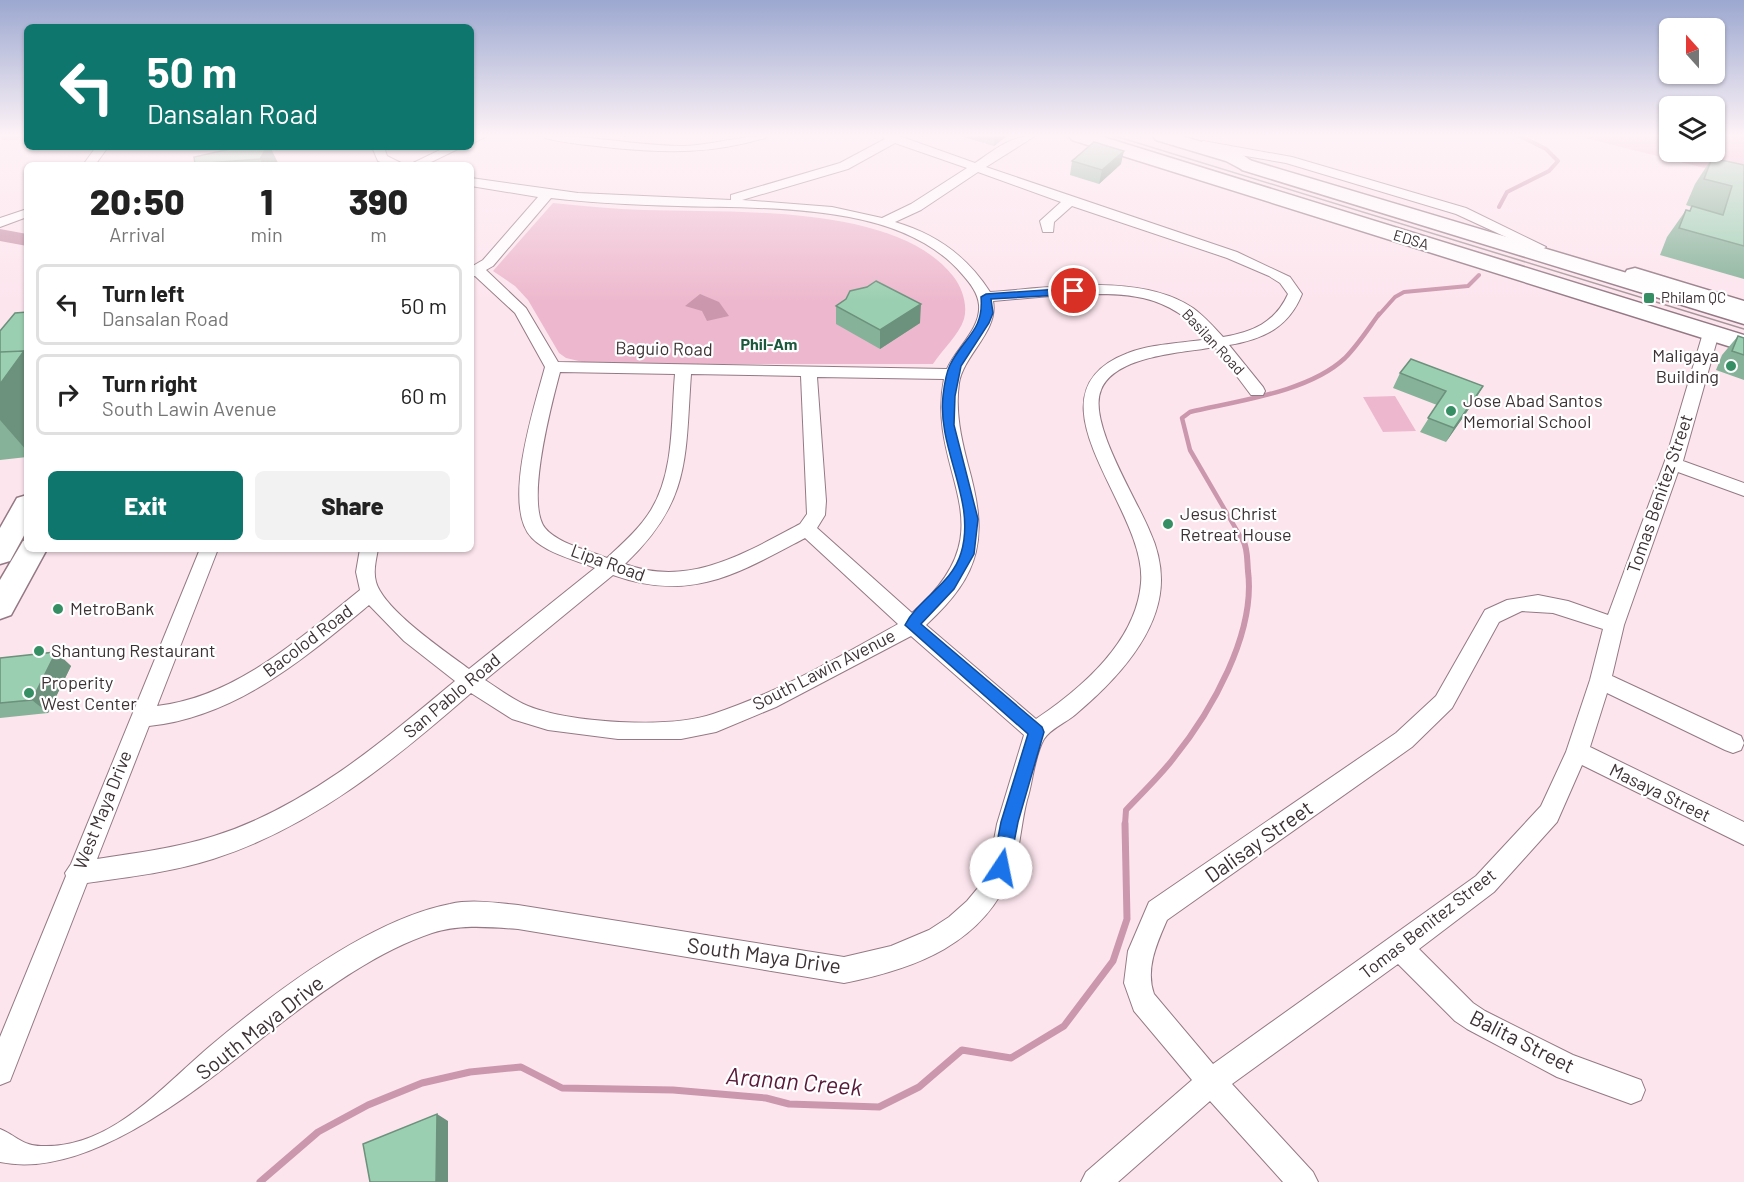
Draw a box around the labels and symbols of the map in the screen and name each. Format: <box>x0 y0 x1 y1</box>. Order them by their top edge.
north arrow <box>1659 18 1725 84</box>
street label: EDSA <box>1391 225 1431 253</box>
pin <box>1048 265 1099 316</box>
place label: Philam QC <box>1661 288 1726 306</box>
marker: Philam QC <box>1642 291 1656 305</box>
street label: Basilan Road <box>1179 305 1249 378</box>
district label: Phil-Am <box>741 334 797 353</box>
street label: Baguio Road <box>615 336 713 360</box>
place label: Maligaya Building <box>1652 344 1719 387</box>
marker: Maligaya Building <box>1724 359 1738 373</box>
place label: Jose Abad Santos Memorial School <box>1463 389 1603 432</box>
marker: Jose Abad Santos Memorial School <box>1444 404 1458 418</box>
street label: Tomas Benitez Street <box>1621 411 1697 576</box>
place label: Jesus Christ Retreat House <box>1180 502 1292 545</box>
marker: Jesus Christ Retreat House <box>1161 517 1175 531</box>
street label: Lipa Road <box>568 538 648 586</box>
place label: MetroBank <box>70 597 154 619</box>
street label: Bacolod Road <box>258 599 357 681</box>
marker: MetroBank <box>51 602 65 616</box>
street label: South Lawin Avenue <box>749 624 899 715</box>
place label: Shantung Restaurant <box>51 639 216 661</box>
marker: Shantung Restaurant <box>32 644 46 658</box>
street label: San Pablo Road <box>398 648 504 742</box>
place label: Properity West Center <box>41 671 137 714</box>
marker: Properity West Center <box>22 686 36 700</box>
street label: West Maya Drive <box>68 747 136 872</box>
street label: Masaya Street <box>1606 758 1715 826</box>
street label: Dalisay Street <box>1199 794 1317 887</box>
position arrow <box>969 836 1033 900</box>
street label: Tomas Benitez Street <box>1355 863 1500 983</box>
street label: South Maya Drive <box>686 931 843 978</box>
street label: South Maya Drive <box>190 969 328 1084</box>
street label: Balita Street <box>1466 1004 1579 1078</box>
water label: Aranan Creek <box>725 1060 864 1101</box>

